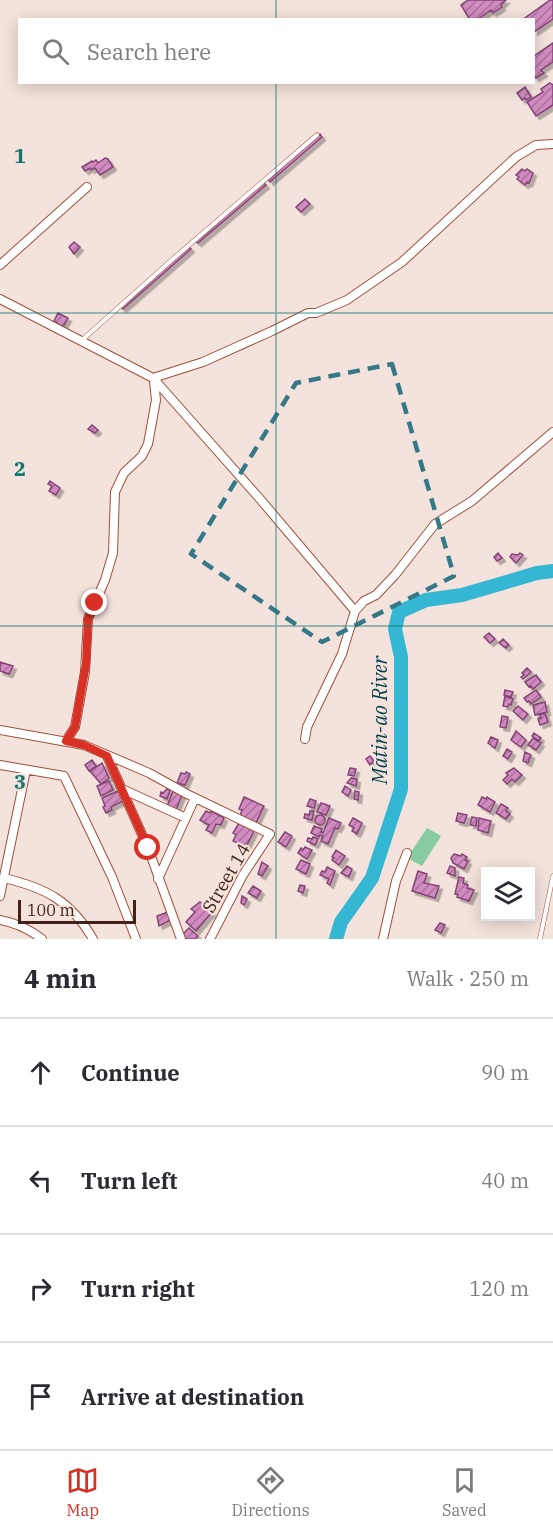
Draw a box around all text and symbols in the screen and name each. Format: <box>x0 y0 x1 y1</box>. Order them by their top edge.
search box <box>18 18 535 84</box>
icon: search <box>39 35 72 68</box>
text: Search here <box>87 37 211 66</box>
text: 1 <box>14 142 26 169</box>
text: 2 <box>14 455 26 482</box>
route end <box>81 589 107 615</box>
water label: Matin-ao River <box>366 654 393 785</box>
text: 3 <box>14 768 26 795</box>
route start <box>134 834 160 860</box>
street label: Street 14 <box>197 839 255 917</box>
map controls <box>481 867 535 921</box>
button: layers <box>481 867 535 921</box>
scale bar <box>18 897 136 924</box>
text: 100 m <box>27 900 75 920</box>
text: 4 min <box>24 961 97 995</box>
text: Walk · 250 m <box>407 965 529 992</box>
icon: ahead <box>24 1056 57 1089</box>
text: Continue <box>81 1058 180 1087</box>
text: 90 m <box>481 1059 529 1086</box>
icon: left <box>24 1164 57 1197</box>
text: Turn left <box>81 1166 177 1195</box>
text: 40 m <box>481 1167 529 1194</box>
icon: right <box>24 1272 57 1305</box>
text: Turn right <box>81 1274 195 1303</box>
text: 120 m <box>469 1275 529 1302</box>
icon: arrive <box>24 1380 57 1413</box>
text: Arrive at destination <box>81 1382 304 1411</box>
tab: Map <box>66 1464 99 1520</box>
tab: Directions <box>232 1464 310 1520</box>
tab: Saved <box>442 1464 487 1520</box>

